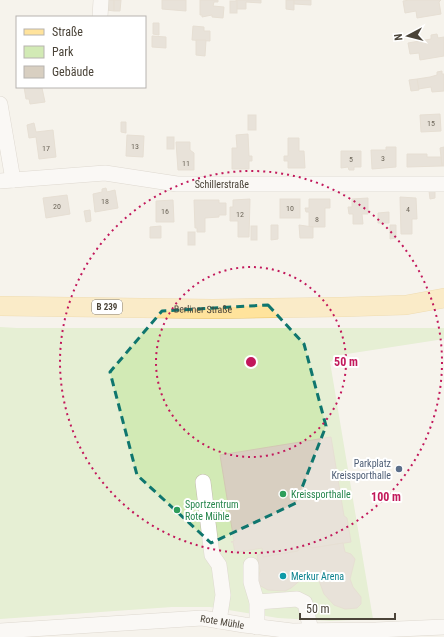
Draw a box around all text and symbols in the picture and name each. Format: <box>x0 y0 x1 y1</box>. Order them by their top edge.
legend <box>16 16 146 88</box>
north arrow <box>388 16 428 56</box>
text: Straße <box>52 25 83 39</box>
text: N <box>392 33 405 41</box>
text: Park <box>52 45 74 59</box>
text: Gebäude <box>52 65 94 79</box>
house number: 15 <box>427 119 435 128</box>
house number: 13 <box>131 142 139 151</box>
house number: 17 <box>42 144 50 153</box>
house number: 3 <box>381 154 385 163</box>
house number: 5 <box>349 155 353 164</box>
house number: 11 <box>182 159 190 168</box>
street label: Schillerstraße <box>195 179 249 190</box>
house number: 18 <box>101 197 109 206</box>
house number: 20 <box>53 202 61 211</box>
house number: 10 <box>286 204 294 213</box>
house number: 4 <box>406 205 410 214</box>
house number: 16 <box>161 207 169 216</box>
house number: 12 <box>236 210 244 219</box>
house number: 8 <box>315 215 319 224</box>
road number: B 239 <box>92 300 122 314</box>
street label: Berliner Straße <box>174 303 233 315</box>
centre of rings <box>244 355 258 369</box>
text: 50 m <box>334 355 358 369</box>
place label: Parkplatz Kreissporthalle <box>331 458 391 481</box>
marker: Parkplatz Kreissporthalle <box>394 464 404 474</box>
marker: Kreissporthalle <box>278 489 288 499</box>
place label: Kreissporthalle <box>291 489 351 500</box>
text: 100 m <box>371 490 401 504</box>
place label: Sportzentrum Rote Mühle <box>185 499 239 522</box>
marker: Sportzentrum Rote Mühle <box>172 505 182 515</box>
marker: Merkur Arena <box>278 571 288 581</box>
place label: Merkur Arena <box>291 571 344 582</box>
scale bar <box>300 595 395 621</box>
text: 50 m <box>306 602 330 616</box>
street label: Rote Mühle <box>199 612 245 631</box>

